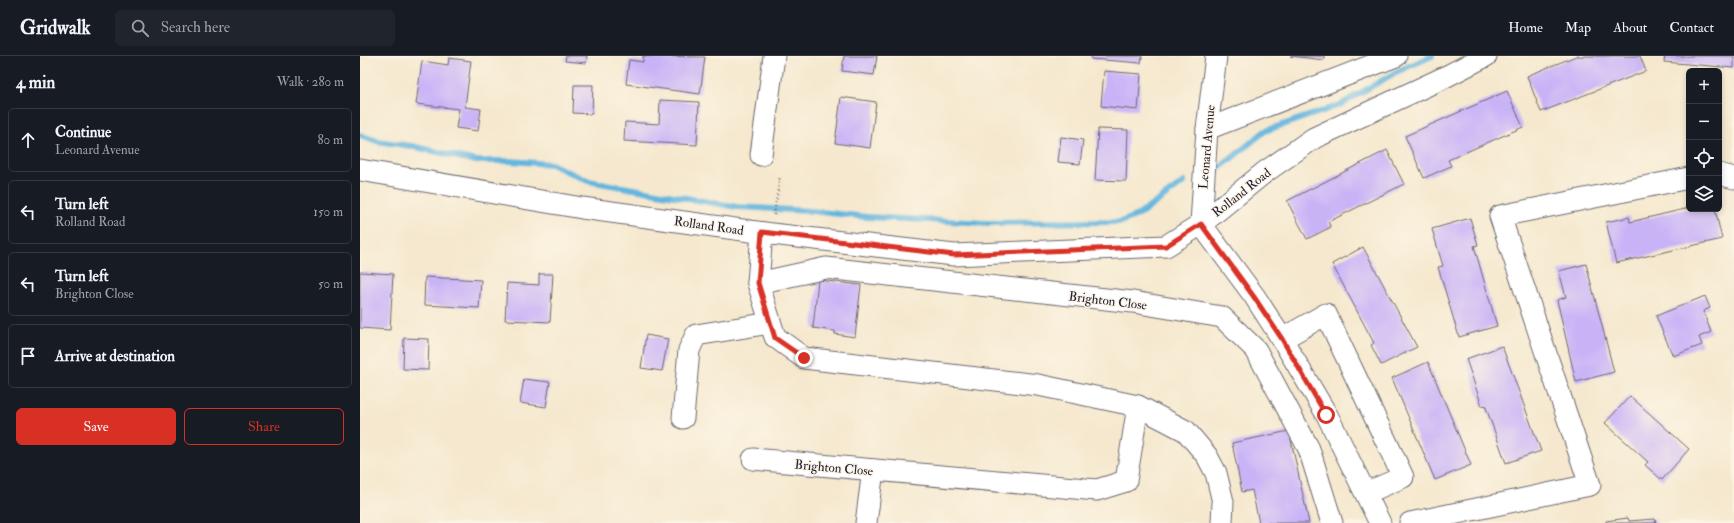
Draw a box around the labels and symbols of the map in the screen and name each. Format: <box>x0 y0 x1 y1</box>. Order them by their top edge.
street label: Leonard Avenue <box>1195 104 1219 190</box>
street label: Rolland Road <box>1209 164 1275 221</box>
street label: Rolland Road <box>673 213 745 239</box>
street label: Brighton Close <box>1068 288 1148 314</box>
route end <box>795 349 813 367</box>
route start <box>1317 406 1335 424</box>
street label: Brighton Close <box>794 457 874 479</box>

